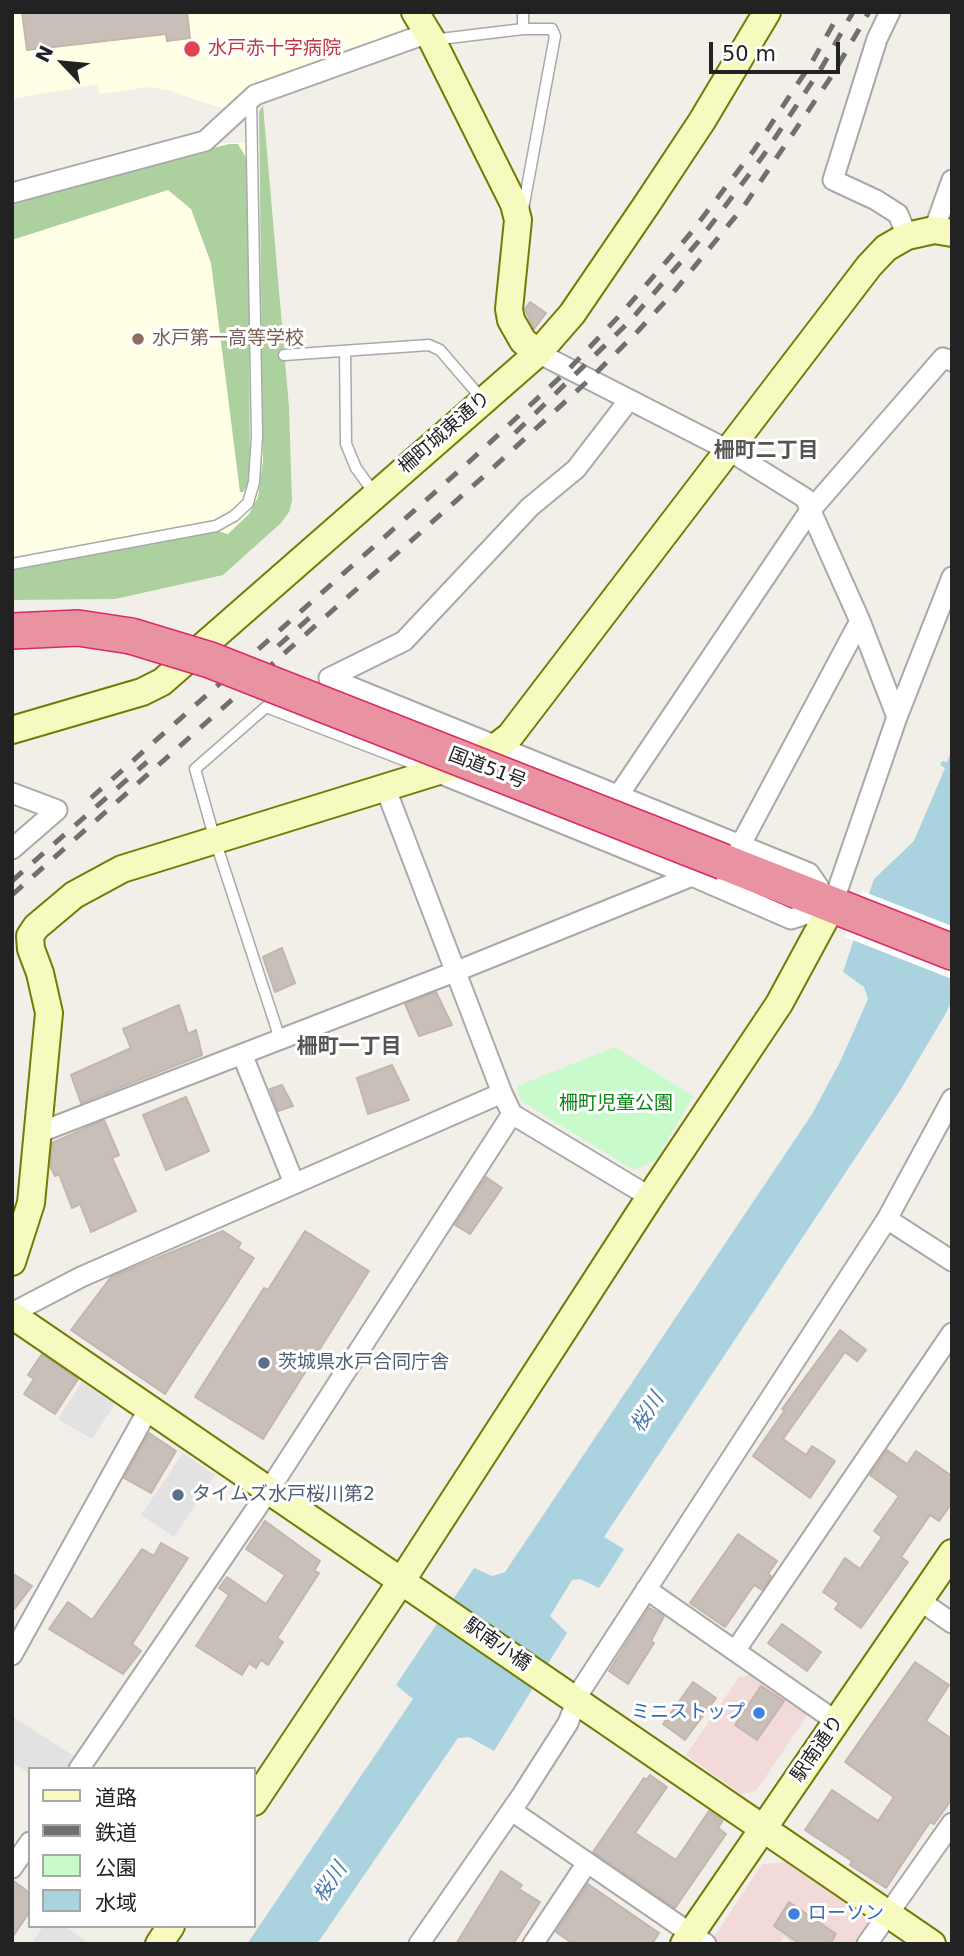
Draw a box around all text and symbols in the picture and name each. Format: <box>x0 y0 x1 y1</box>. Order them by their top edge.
north arrow <box>28 28 98 98</box>
scale bar <box>712 28 843 72</box>
place label: 水戸赤十字病院 <box>208 38 341 60</box>
marker: 水戸赤十字病院 <box>182 39 202 59</box>
text: N <box>31 42 57 66</box>
text: 50 m <box>722 42 776 66</box>
place label: 水戸第一高等学校 <box>152 328 304 350</box>
marker: 水戸第一高等学校 <box>130 331 146 347</box>
street label: 柵町城東通り <box>395 387 495 479</box>
district label: 柵町二丁目 <box>714 439 818 465</box>
street label: 国道51号 <box>445 744 529 794</box>
district label: 柵町一丁目 <box>297 1035 401 1061</box>
park label: 柵町児童公園 <box>559 1093 673 1115</box>
place label: 茨城県水戸合同庁舎 <box>278 1352 449 1374</box>
marker: 茨城県水戸合同庁舎 <box>256 1355 272 1371</box>
water label: 桜川 <box>626 1389 670 1437</box>
place label: タイムズ水戸桜川第2 <box>192 1484 375 1506</box>
marker: タイムズ水戸桜川第2 <box>170 1487 186 1503</box>
street label: 駅南小橋 <box>459 1614 535 1676</box>
place label: ミニストップ <box>631 1702 745 1724</box>
marker: ミニストップ <box>751 1705 767 1721</box>
street label: 駅南通り <box>787 1711 849 1787</box>
legend <box>28 1767 256 1928</box>
text: 道路 <box>95 1786 137 1810</box>
text: 鉄道 <box>95 1821 137 1845</box>
text: 公園 <box>95 1856 137 1880</box>
water label: 桜川 <box>309 1859 353 1907</box>
text: 水域 <box>95 1891 137 1915</box>
place label: ローソン <box>808 1903 884 1925</box>
marker: ローソン <box>786 1906 802 1922</box>

